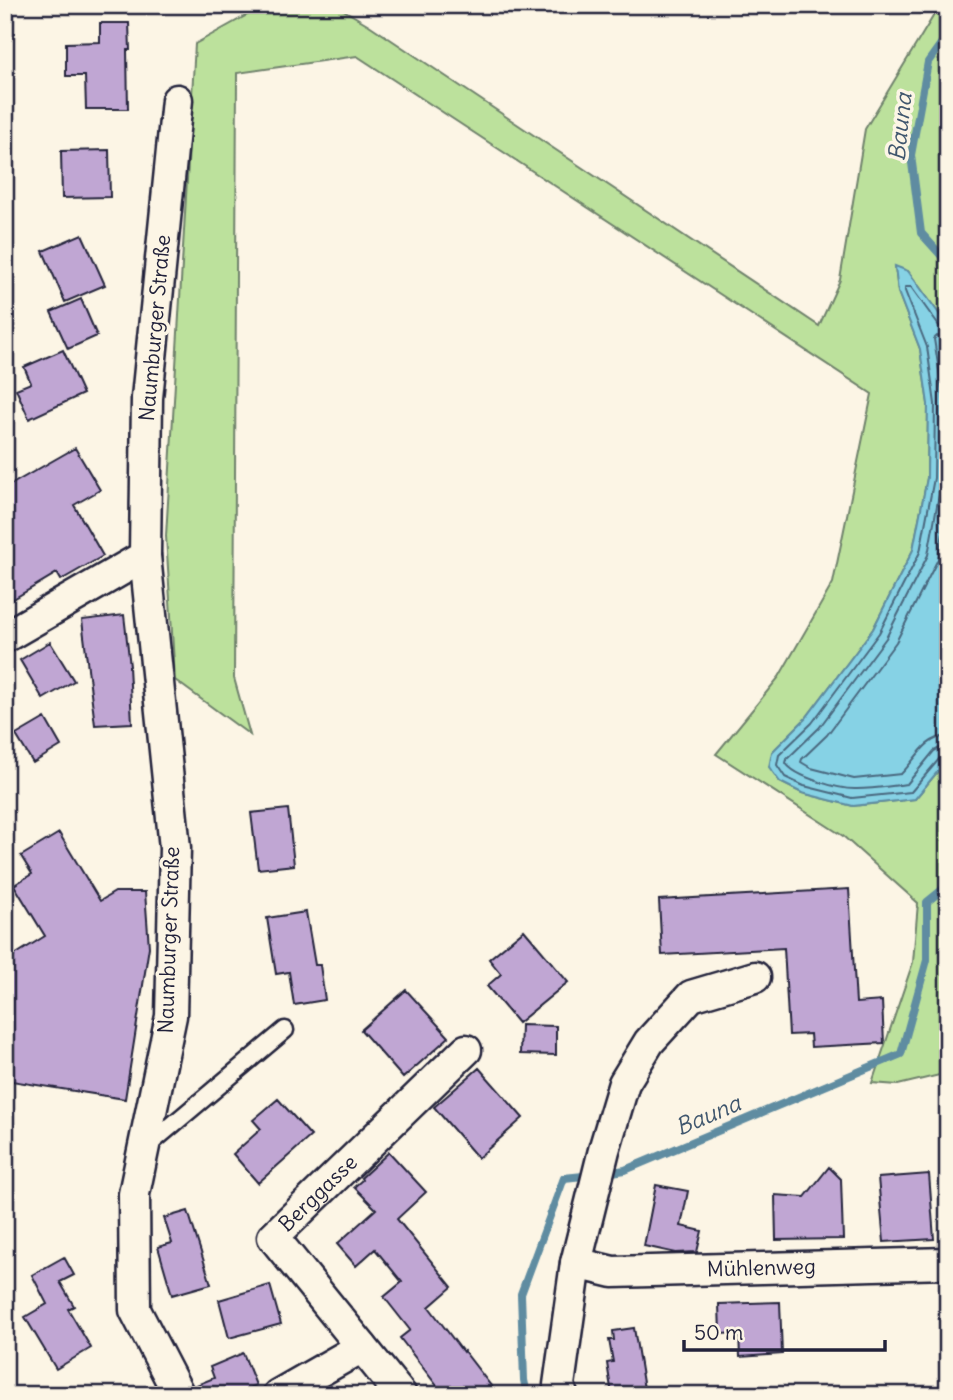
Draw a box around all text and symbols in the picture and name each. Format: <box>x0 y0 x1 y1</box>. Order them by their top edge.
water label: Bauna <box>882 90 918 162</box>
street label: Naumburger Straße <box>133 234 176 422</box>
street label: Naumburger Straße <box>152 846 185 1034</box>
water label: Bauna <box>671 1087 746 1141</box>
street label: Berggasse <box>273 1149 363 1237</box>
street label: Mühlenweg <box>706 1253 816 1282</box>
scale bar <box>684 1309 885 1353</box>
text: 50 m <box>694 1319 743 1346</box>

